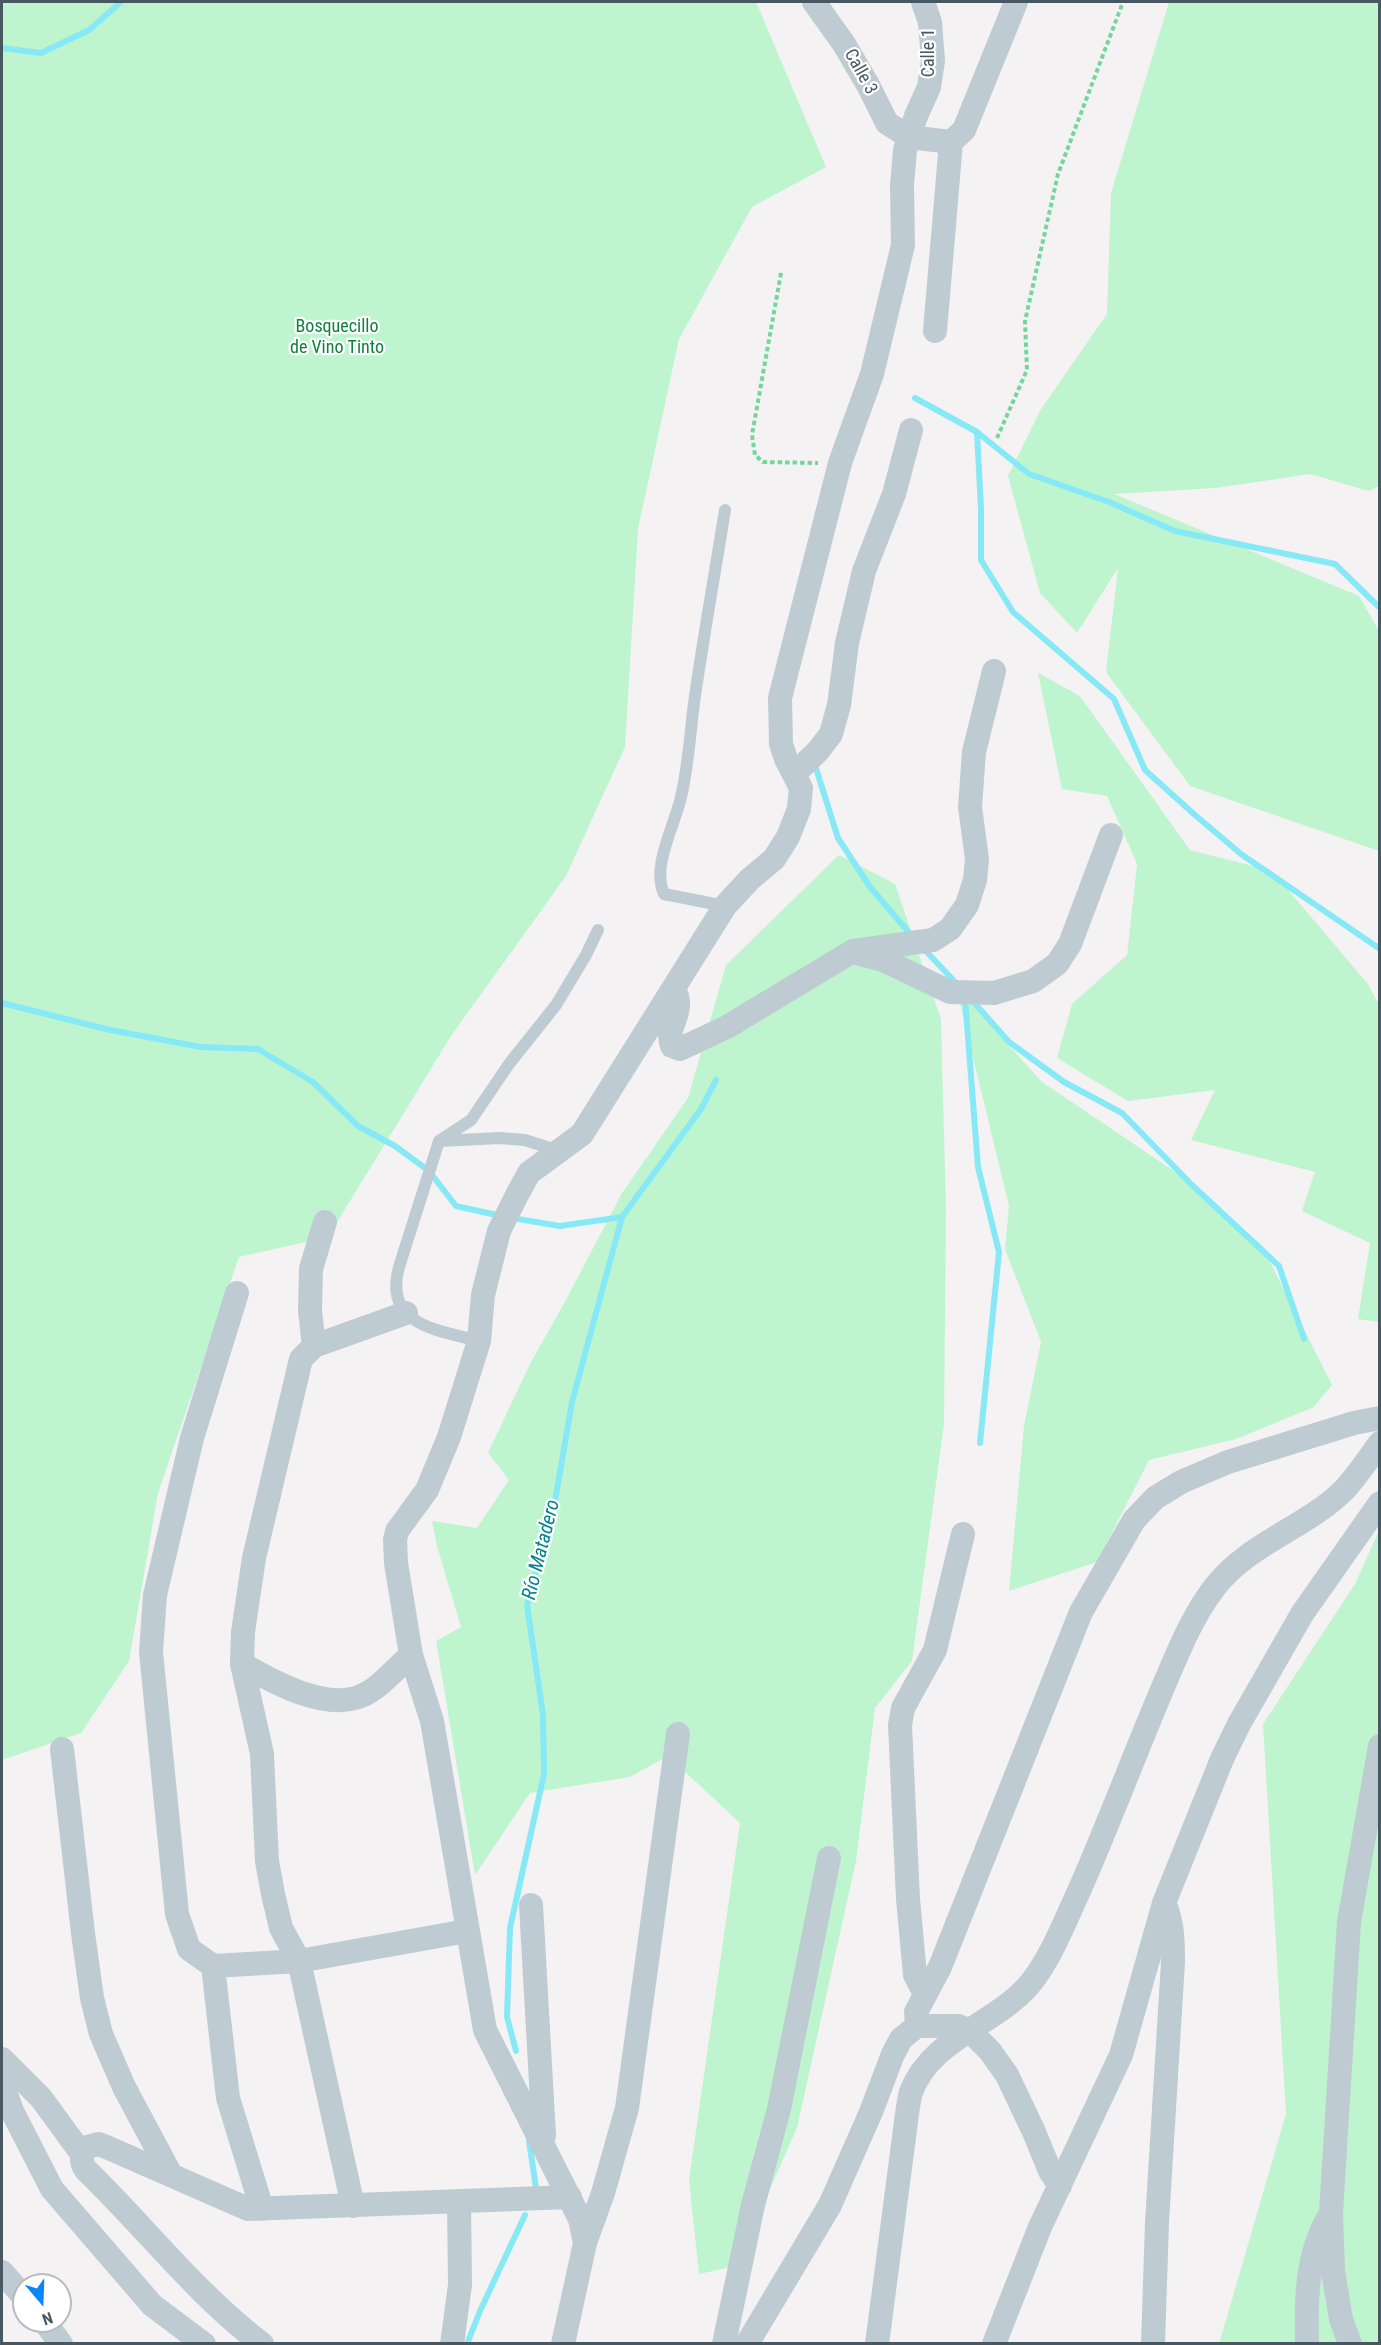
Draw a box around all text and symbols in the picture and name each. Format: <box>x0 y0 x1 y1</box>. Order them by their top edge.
street label: Calle 1 <box>918 29 940 77</box>
street label: Calle 3 <box>839 46 881 98</box>
park label: Bosquecillo de Vino Tinto <box>290 316 384 358</box>
water label: Río Matadero <box>518 1497 566 1603</box>
north arrow <box>12 2273 72 2333</box>
text: N <box>40 2308 55 2329</box>

